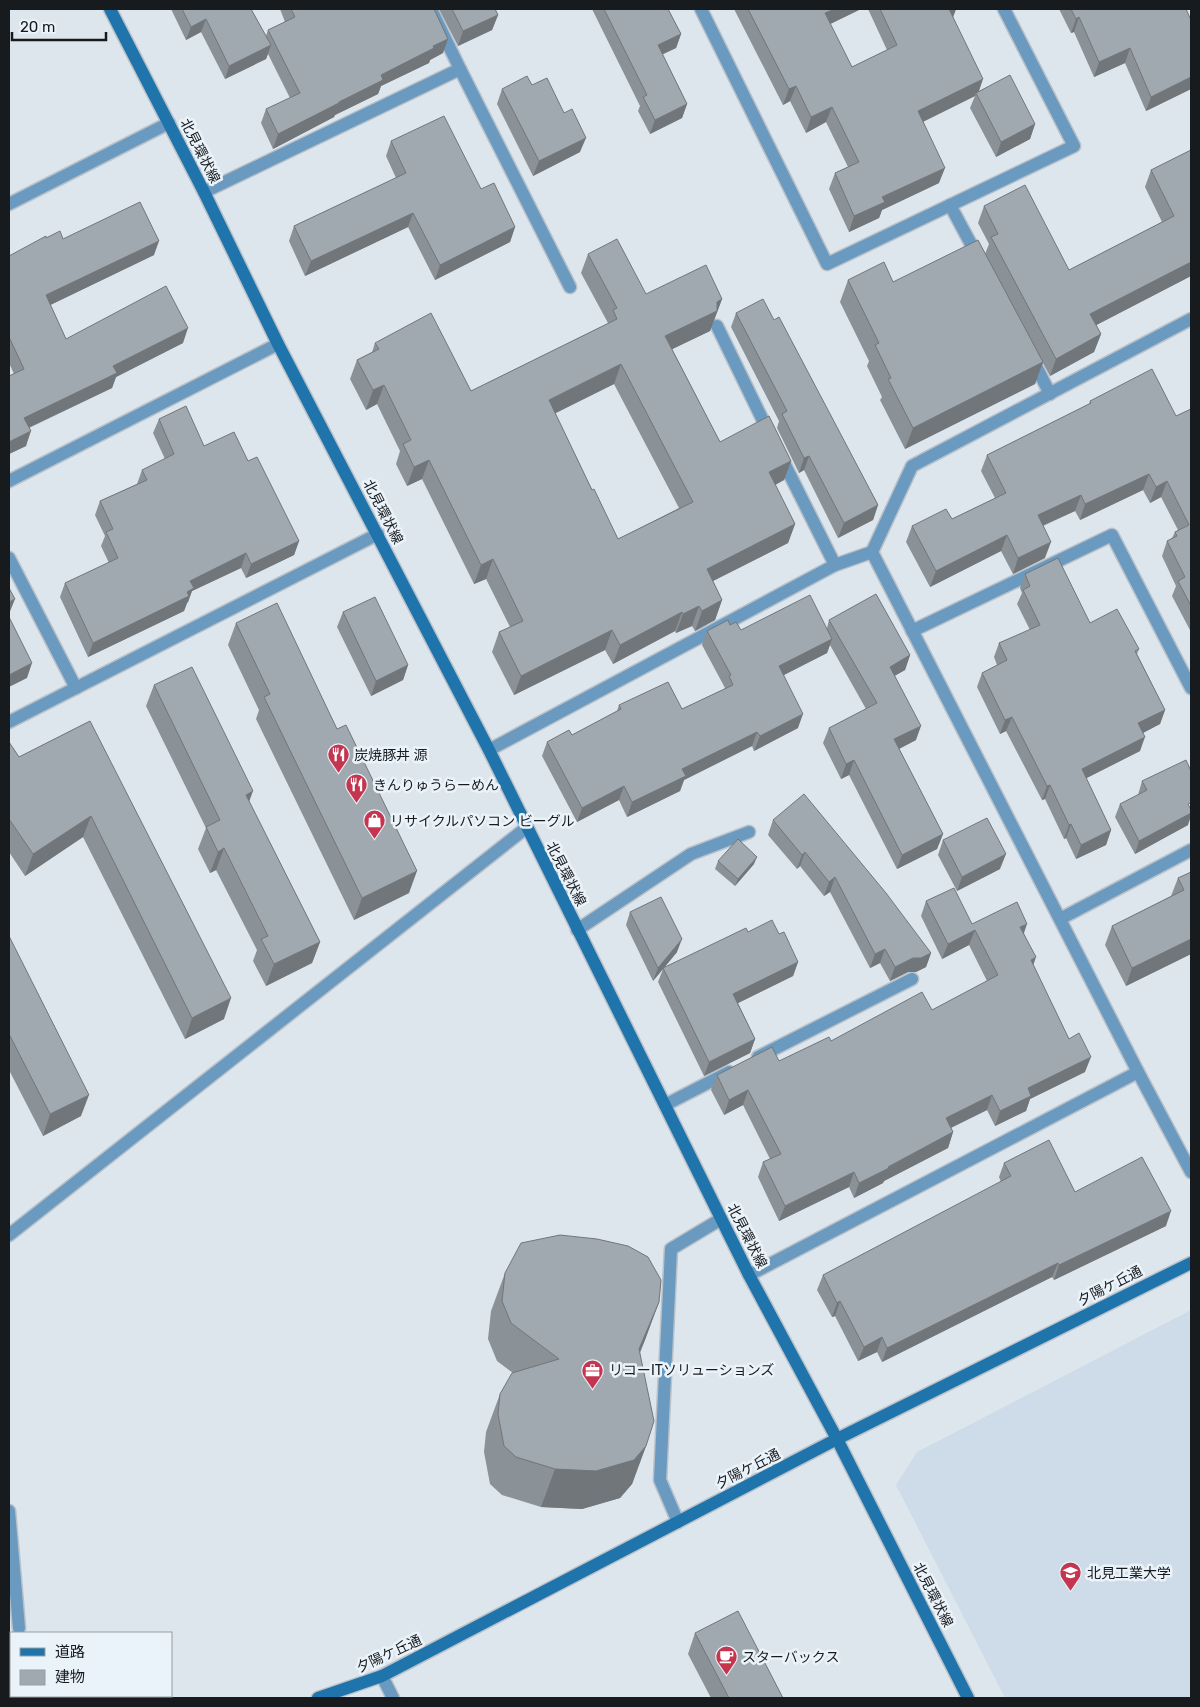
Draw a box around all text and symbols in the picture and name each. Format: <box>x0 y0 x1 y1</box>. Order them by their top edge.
scale bar <box>12 10 106 42</box>
text: 20 m <box>20 18 55 36</box>
street label: 北見環状線 <box>177 116 223 186</box>
street label: 北見環状線 <box>360 477 406 547</box>
restaurant icon: 炭焼豚丼 源 <box>326 743 350 774</box>
place label: 炭焼豚丼 源 <box>354 747 427 764</box>
restaurant icon: きんりゅうらーめん <box>345 773 369 804</box>
place label: きんりゅうらーめん <box>373 777 499 794</box>
shop icon: リサイクルパソコン ビーグル <box>362 809 386 840</box>
place label: リサイクルパソコン ビーグル <box>390 813 575 830</box>
street label: 北見環状線 <box>543 839 589 909</box>
street label: 北見環状線 <box>724 1201 770 1271</box>
street label: 夕陽ケ丘通 <box>1075 1263 1145 1309</box>
office icon: リコーITソリューションズ <box>581 1358 605 1389</box>
place label: リコーITソリューションズ <box>609 1362 774 1379</box>
street label: 夕陽ケ丘通 <box>713 1446 783 1492</box>
street label: 北見環状線 <box>910 1560 956 1630</box>
school or university icon: 北見工業大学 <box>1059 1561 1083 1592</box>
place label: 北見工業大学 <box>1087 1565 1171 1582</box>
legend <box>10 1632 172 1697</box>
street label: 夕陽ケ丘通 <box>354 1632 424 1676</box>
text: 道路 <box>55 1643 85 1661</box>
cafe icon: スターバックス <box>714 1645 738 1676</box>
place label: スターバックス <box>742 1649 839 1666</box>
text: 建物 <box>55 1668 85 1686</box>

